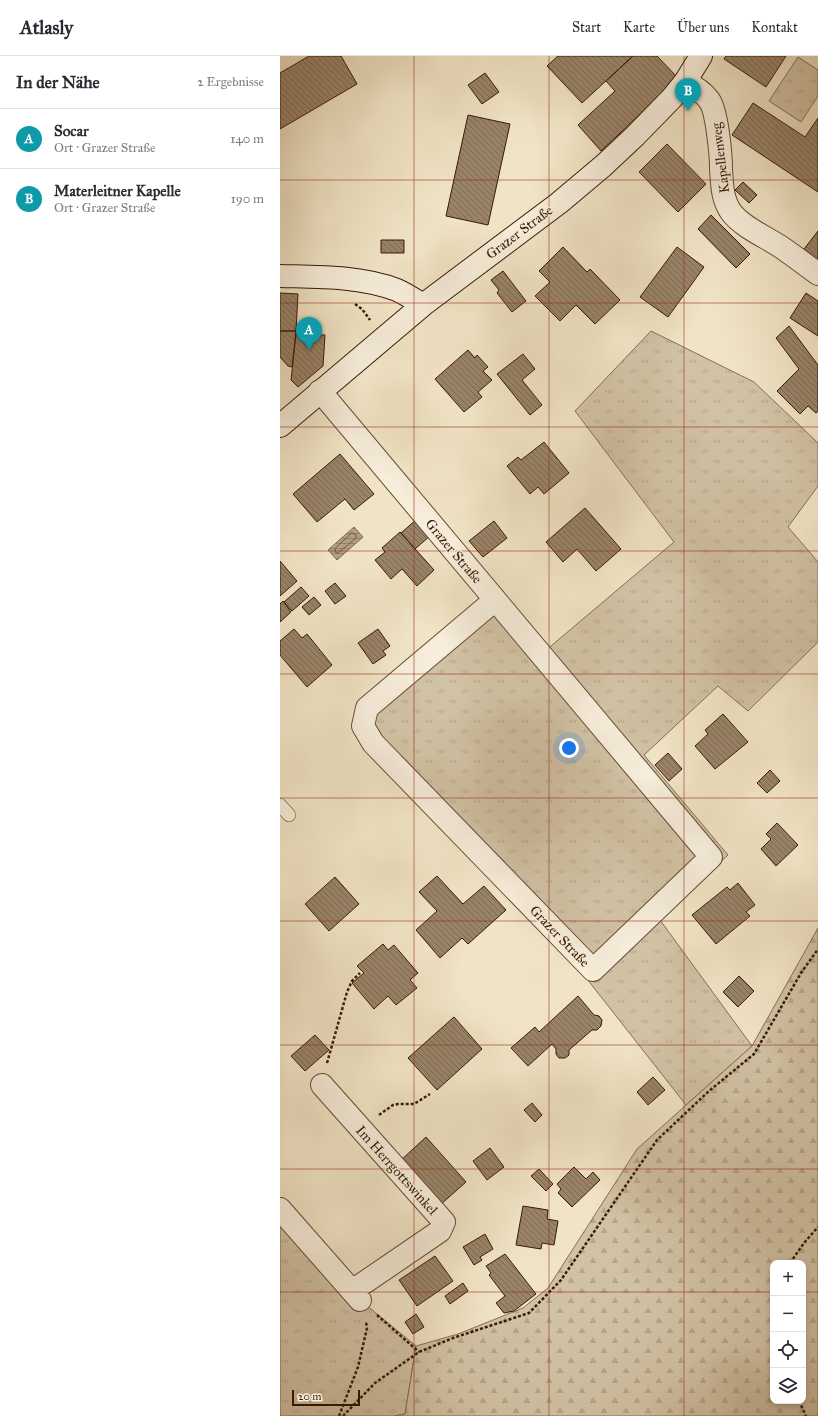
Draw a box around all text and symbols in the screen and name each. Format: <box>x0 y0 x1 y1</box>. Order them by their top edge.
text: Atlasly <box>20 16 73 39</box>
text: Start <box>572 19 601 36</box>
text: Karte <box>623 19 655 36</box>
text: Über uns <box>677 19 729 36</box>
text: Kontakt <box>751 19 798 36</box>
text: In der Nähe <box>16 72 100 93</box>
text: 2 Ergebnisse <box>197 74 264 90</box>
pin: B <box>675 78 701 111</box>
street label: Kapellenweg <box>708 121 733 194</box>
text: Socar <box>54 122 89 140</box>
text: A <box>25 131 33 147</box>
text: 140 m <box>230 131 264 147</box>
text: Ort · Grazer Straße <box>54 140 155 156</box>
text: Materleitner Kapelle <box>54 182 181 200</box>
text: B <box>25 191 33 207</box>
text: 190 m <box>231 191 264 207</box>
text: Ort · Grazer Straße <box>54 200 155 216</box>
street label: Grazer Straße <box>483 202 556 263</box>
pin: A <box>296 317 322 350</box>
street label: Grazer Straße <box>422 516 486 587</box>
your location <box>559 738 579 758</box>
street label: Grazer Straße <box>526 902 593 971</box>
street label: Im Herrgottswinkel <box>352 1122 441 1219</box>
map controls <box>770 1260 806 1404</box>
button: + <box>770 1260 806 1296</box>
button: − <box>770 1296 806 1332</box>
button: locate <box>770 1332 806 1368</box>
button: layers <box>770 1368 806 1404</box>
scale bar <box>292 1388 360 1407</box>
text: 20 m <box>298 1390 321 1403</box>

